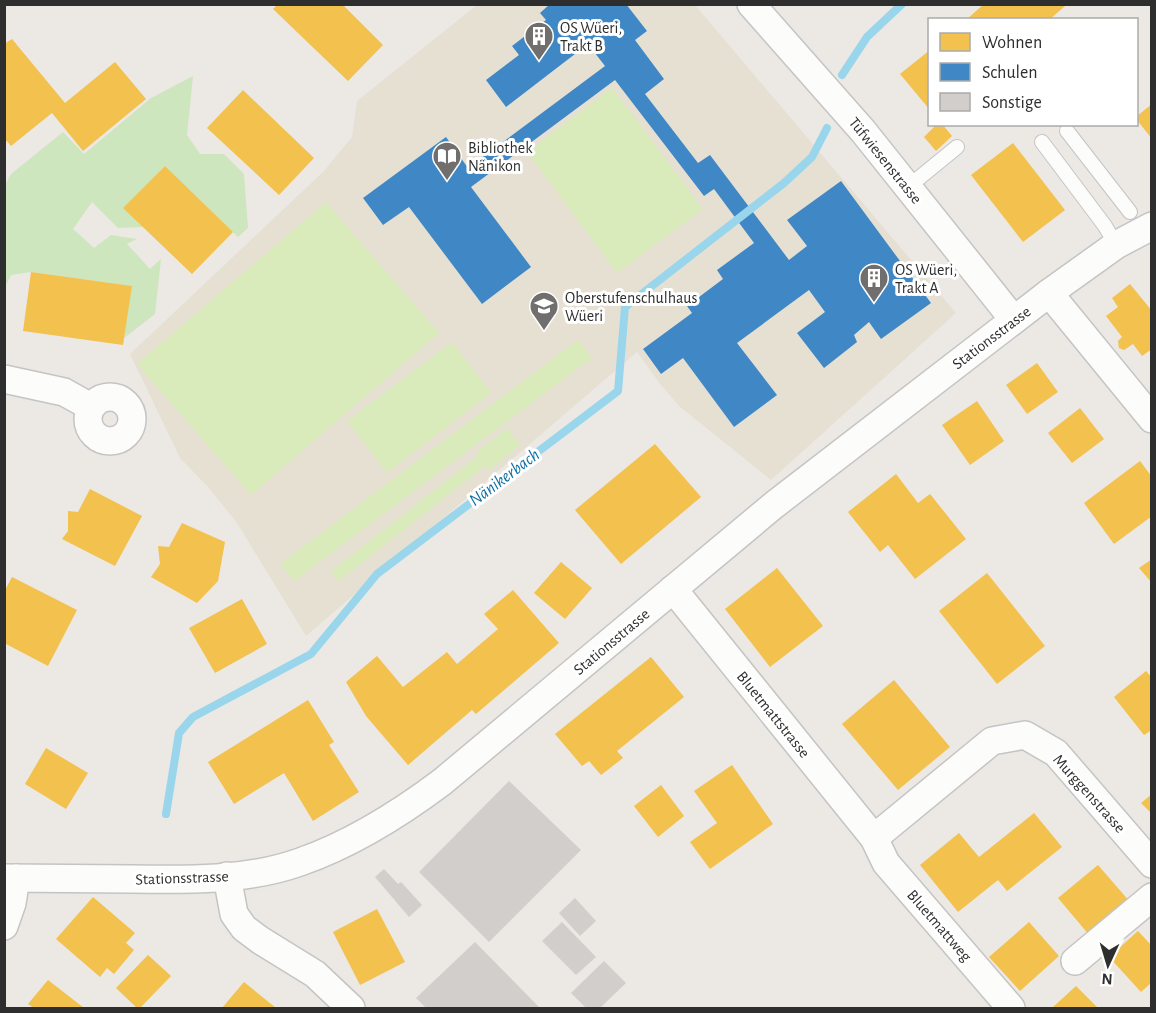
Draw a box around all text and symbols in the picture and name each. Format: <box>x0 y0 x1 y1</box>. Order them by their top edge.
legend <box>928 18 1138 126</box>
building icon: OS Wüeri, Trakt B <box>523 20 555 62</box>
place label: OS Wüeri, Trakt B <box>560 20 622 54</box>
text: Wohnen <box>982 34 1042 52</box>
text: Schulen <box>982 64 1038 82</box>
text: Sonstige <box>982 94 1042 112</box>
street label: Tüfwiesenstrasse <box>846 114 925 207</box>
library icon: Bibliothek Nänikon <box>431 140 463 182</box>
place label: Bibliothek Nänikon <box>468 140 533 174</box>
building icon: OS Wüeri, Trakt A <box>858 262 890 304</box>
place label: OS Wüeri, Trakt A <box>895 262 957 296</box>
school or university icon: Oberstufenschulhaus Wüeri <box>528 290 560 332</box>
place label: Oberstufenschulhaus Wüeri <box>565 290 698 324</box>
street label: Stationsstrasse <box>949 303 1034 372</box>
water label: Nänikerbach <box>466 446 543 510</box>
street label: Stationsstrasse <box>571 606 653 678</box>
street label: Bluetmattstrasse <box>734 668 813 761</box>
street label: Murggenstrasse <box>1050 751 1128 836</box>
street label: Stationsstrasse <box>135 868 229 888</box>
street label: Bluetmattweg <box>904 887 975 965</box>
north arrow <box>1078 935 1138 995</box>
text: N <box>1101 971 1113 987</box>

